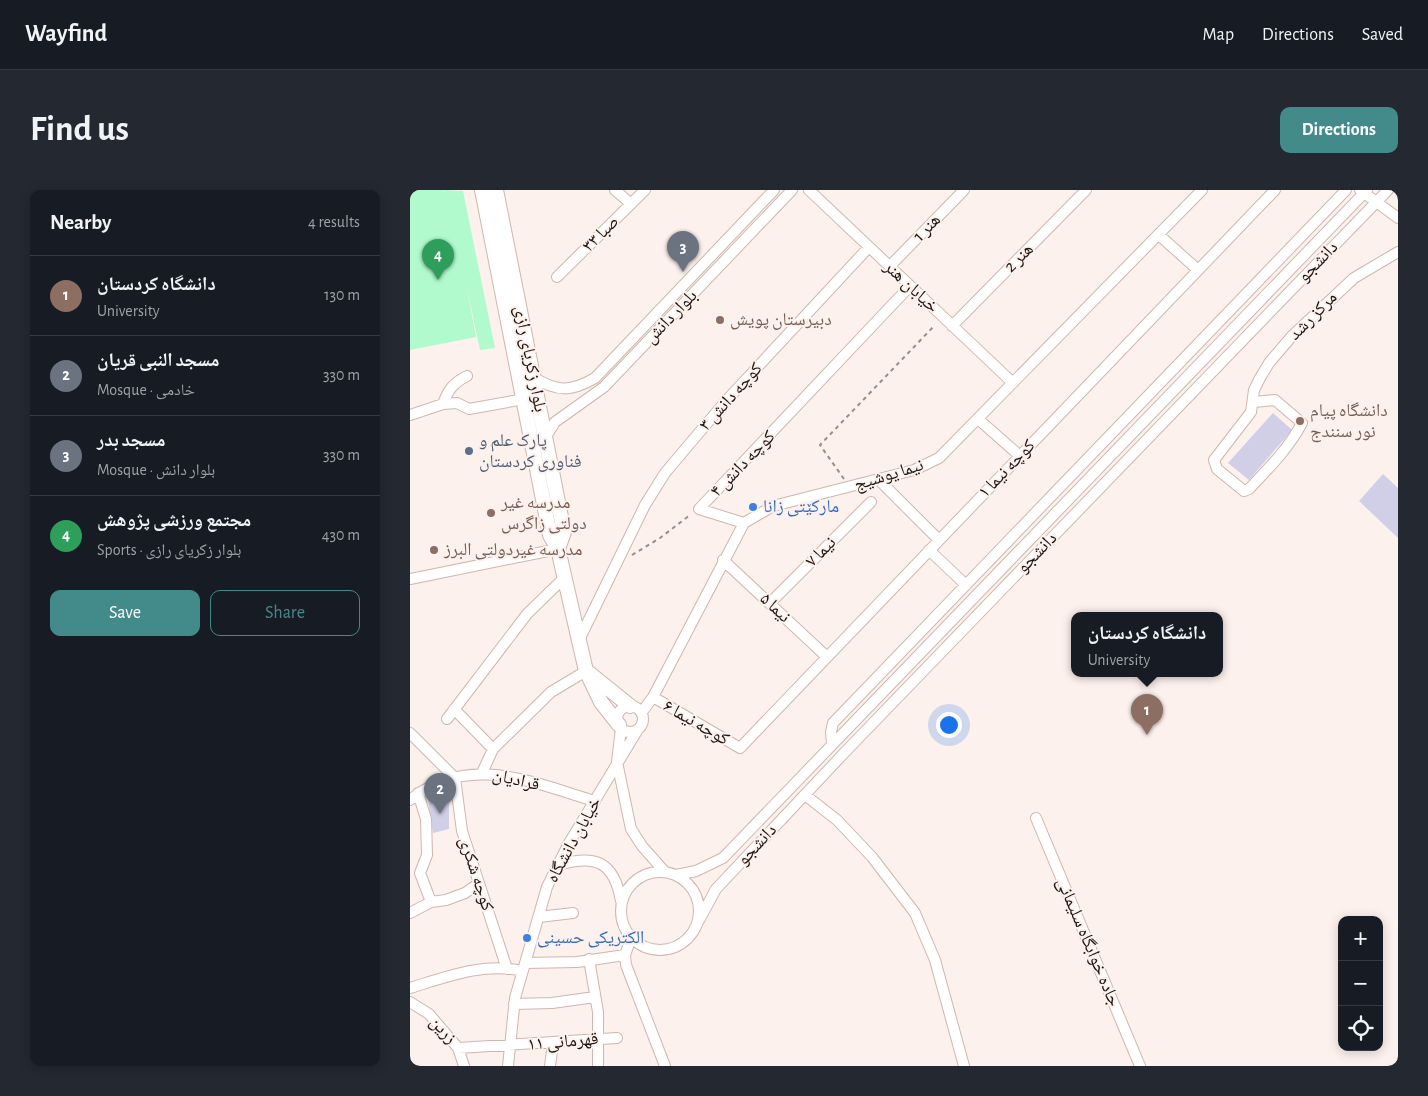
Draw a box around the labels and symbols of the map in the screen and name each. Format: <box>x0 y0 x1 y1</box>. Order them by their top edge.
street label: هنر 1 <box>910 211 944 245</box>
street label: ۳۳ صبا <box>579 212 623 256</box>
pin: 3 <box>667 231 699 272</box>
street label: دانشجو <box>1294 238 1342 286</box>
pin: 4 <box>422 239 454 280</box>
street label: هنر 2 <box>1001 240 1037 276</box>
street label: خیابان هنر <box>879 257 942 317</box>
street label: بلوار دانش <box>641 287 701 348</box>
street label: مرکز رشد <box>1285 288 1341 344</box>
street label: بلوار زکریای رازی <box>510 304 549 414</box>
place label: دبیرستان پویش <box>730 311 832 330</box>
marker: دبیرستان پویش <box>714 314 726 326</box>
street label: کوچه دانش ۳ <box>696 359 767 435</box>
place label: دانشگاه پیام نور سنندج <box>1310 402 1388 443</box>
marker: دانشگاه پیام نور سنندج <box>1294 415 1306 427</box>
street label: کوچه دانش ۴ <box>707 427 780 501</box>
place label: پارک علم و فناوری کردستان <box>479 432 581 472</box>
street label: کوچه نیما ۱ <box>975 436 1040 502</box>
marker: پارک علم و فناوری کردستان <box>463 445 475 457</box>
street label: نیما یوشیج <box>852 456 926 496</box>
place label: مدرسه غیر دولتی زاگرس <box>500 494 587 534</box>
place label: مارکێتی زانا <box>763 498 839 517</box>
marker: مارکێتی زانا <box>747 501 759 513</box>
marker: مدرسه غیر دولتی زاگرس <box>485 507 497 519</box>
street label: دانشجو <box>1013 529 1061 577</box>
street label: نیما ۷ <box>802 533 840 571</box>
place label: مدرسه غیردولتی البرز <box>443 541 583 560</box>
marker: مدرسه غیردولتی البرز <box>428 544 440 556</box>
street label: نیما ۵ <box>756 590 794 627</box>
pin: 1 <box>1131 694 1163 735</box>
street label: کوچه نیما ۶ <box>660 697 733 750</box>
your location <box>936 712 962 738</box>
street label: قرادیان <box>490 766 541 795</box>
pin: 2 <box>424 773 456 814</box>
street label: خیابان دانشگاه <box>543 794 606 886</box>
street label: دانشجو <box>734 821 780 869</box>
street label: کوچه شکری <box>455 835 497 914</box>
street label: جاده خوابگاه سلیمانی <box>1052 875 1123 1009</box>
place label: الکتریکی حسینی <box>537 929 644 948</box>
marker: الکتریکی حسینی <box>521 932 533 944</box>
street label: زرین <box>425 1013 460 1048</box>
street label: قهرمانی ۱۱ <box>527 1030 599 1055</box>

